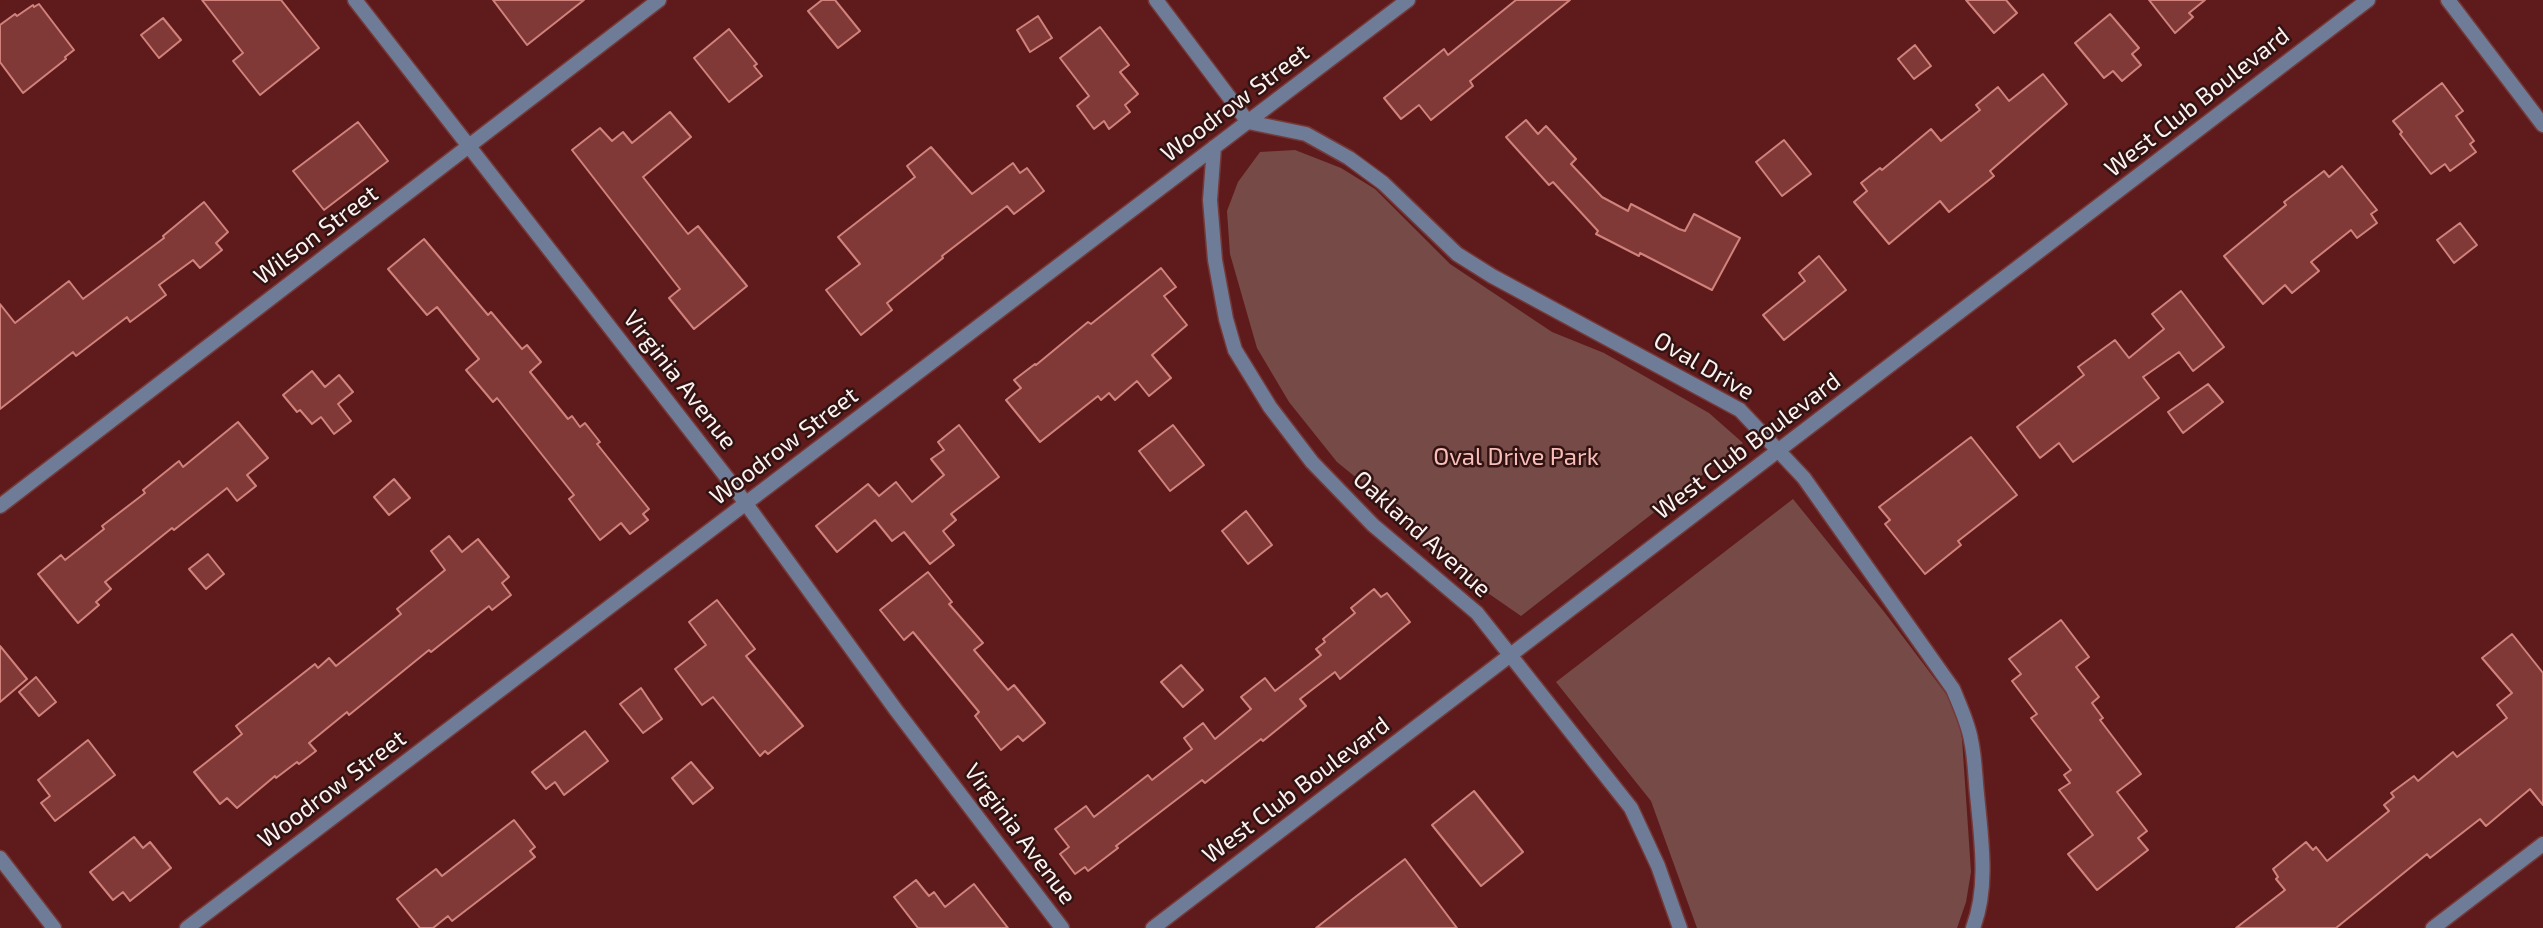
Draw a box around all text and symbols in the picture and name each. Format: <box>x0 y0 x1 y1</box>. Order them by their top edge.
street label: West Club Boulevard <box>2099 21 2295 183</box>
street label: Woodrow Street <box>1155 38 1315 168</box>
street label: Wilson Street <box>248 179 384 291</box>
street label: Virginia Avenue <box>617 305 743 455</box>
street label: Oval Drive <box>1649 326 1759 406</box>
street label: West Club Boulevard <box>1648 366 1846 526</box>
street label: Woodrow Street <box>704 381 864 511</box>
park label: Oval Drive Park <box>1433 443 1599 471</box>
street label: Oakland Avenue <box>1347 465 1497 603</box>
street label: West Club Boulevard <box>1197 710 1395 870</box>
street label: Woodrow Street <box>252 724 412 854</box>
street label: Virginia Avenue <box>958 758 1082 910</box>

